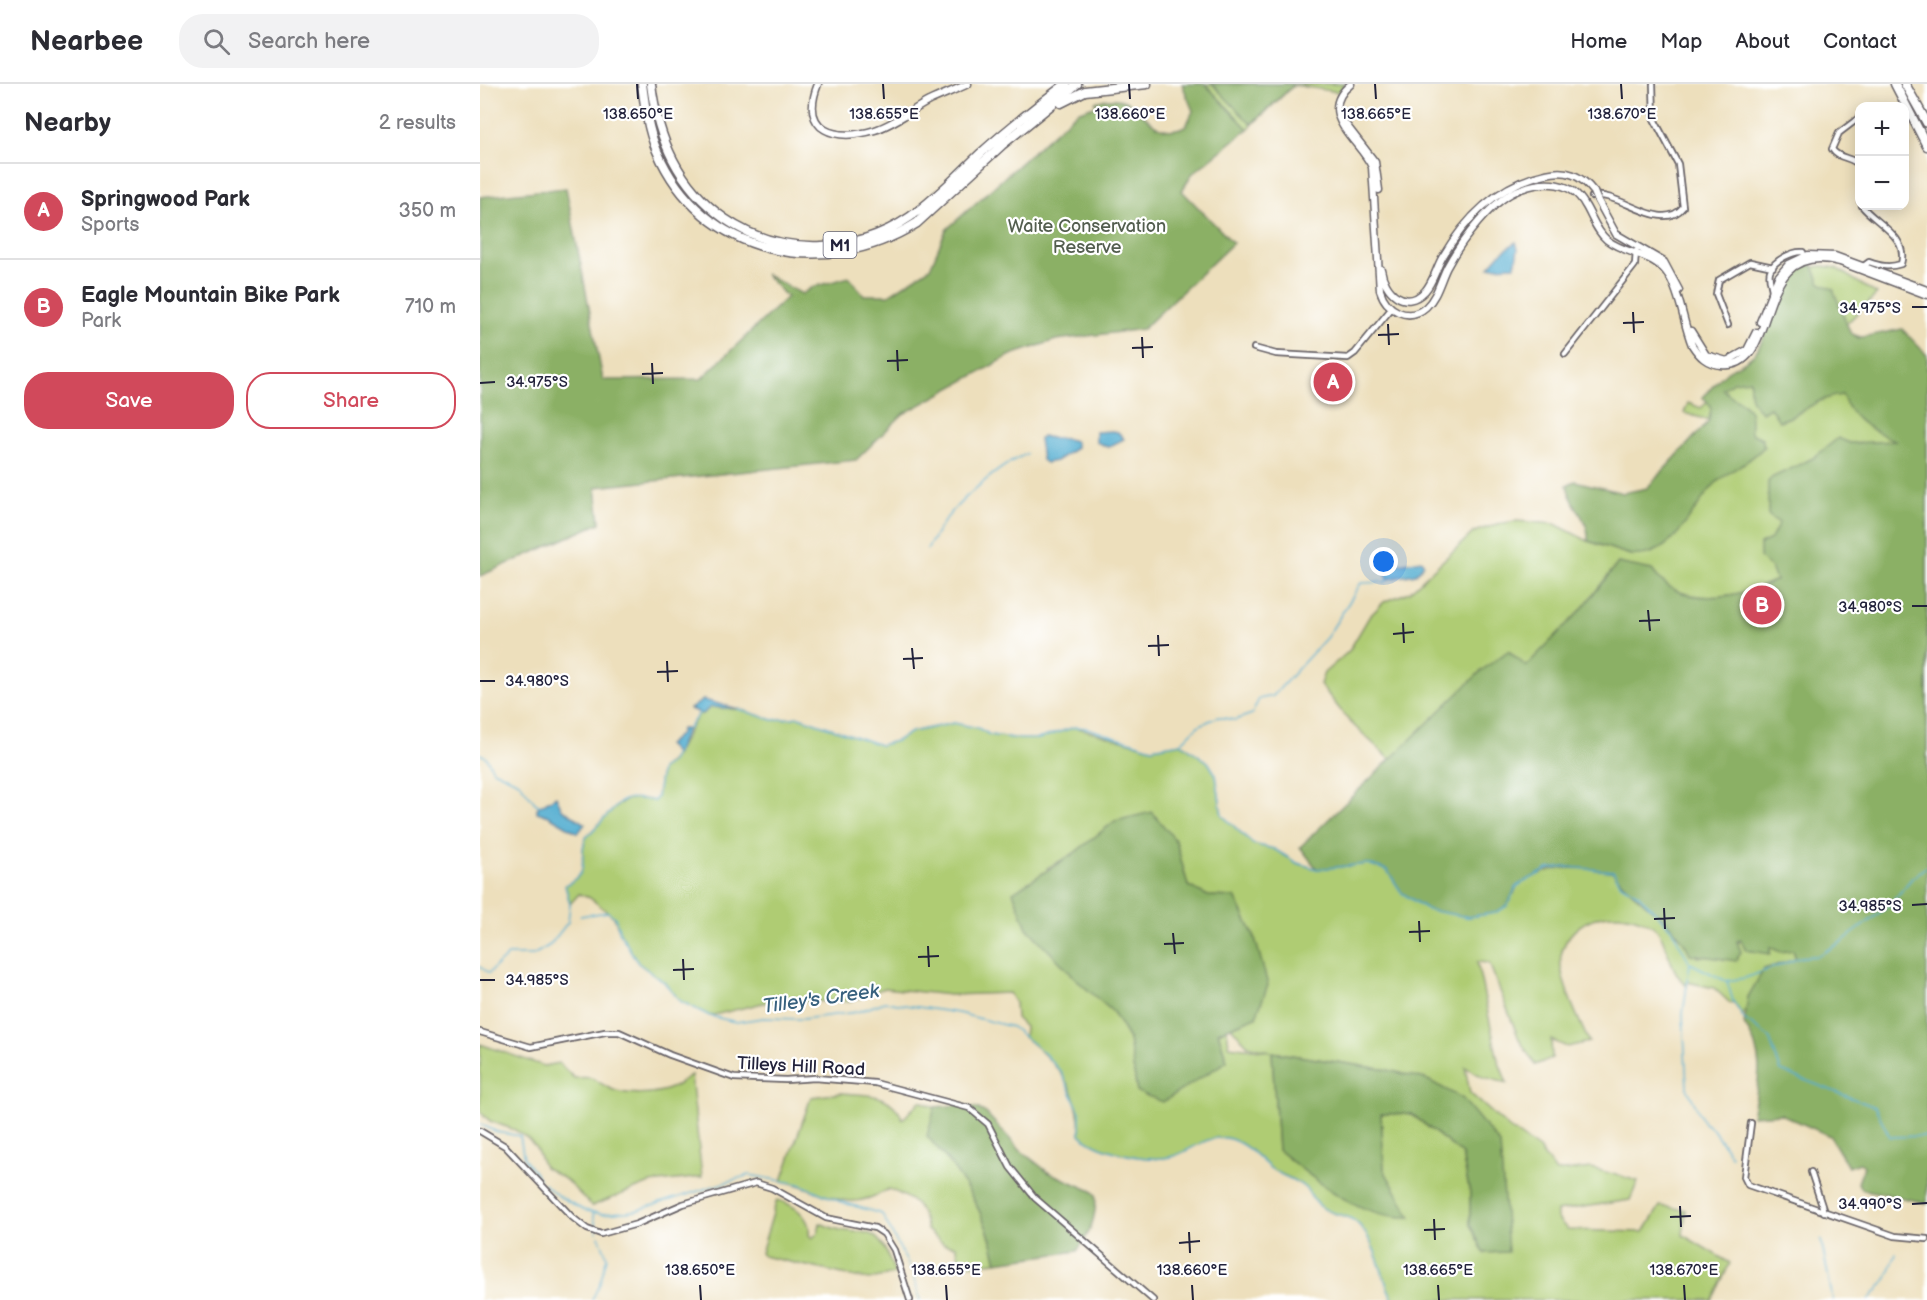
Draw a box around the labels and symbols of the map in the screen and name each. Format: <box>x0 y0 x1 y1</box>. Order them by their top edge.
text: 138.650°E <box>603 105 673 124</box>
text: 138.655°E <box>849 105 919 124</box>
text: 138.660°E <box>1095 105 1165 124</box>
text: 138.665°E <box>1341 105 1411 124</box>
text: 138.670°E <box>1588 105 1657 124</box>
park label: Waite Conservation Reserve <box>1008 216 1166 258</box>
road number: M1 <box>824 232 856 258</box>
text: 34.975°S <box>1839 299 1901 318</box>
pin: A <box>1314 360 1352 404</box>
text: 34.975°S <box>506 373 568 392</box>
your location <box>1369 547 1398 576</box>
pin: B <box>1742 582 1782 628</box>
text: 34.980°S <box>1838 598 1902 617</box>
text: 34.980°S <box>505 672 569 691</box>
text: 34.985°S <box>1838 897 1902 916</box>
text: 34.985°S <box>505 971 569 990</box>
water label: Tilley's Creek <box>761 979 882 1019</box>
street label: Tilleys Hill Road <box>736 1053 866 1080</box>
text: 34.990°S <box>1838 1195 1902 1214</box>
text: 138.650°E <box>665 1261 735 1280</box>
text: 138.655°E <box>911 1261 981 1280</box>
text: 138.660°E <box>1157 1261 1227 1280</box>
text: 138.665°E <box>1403 1261 1473 1280</box>
text: 138.670°E <box>1650 1261 1719 1280</box>

